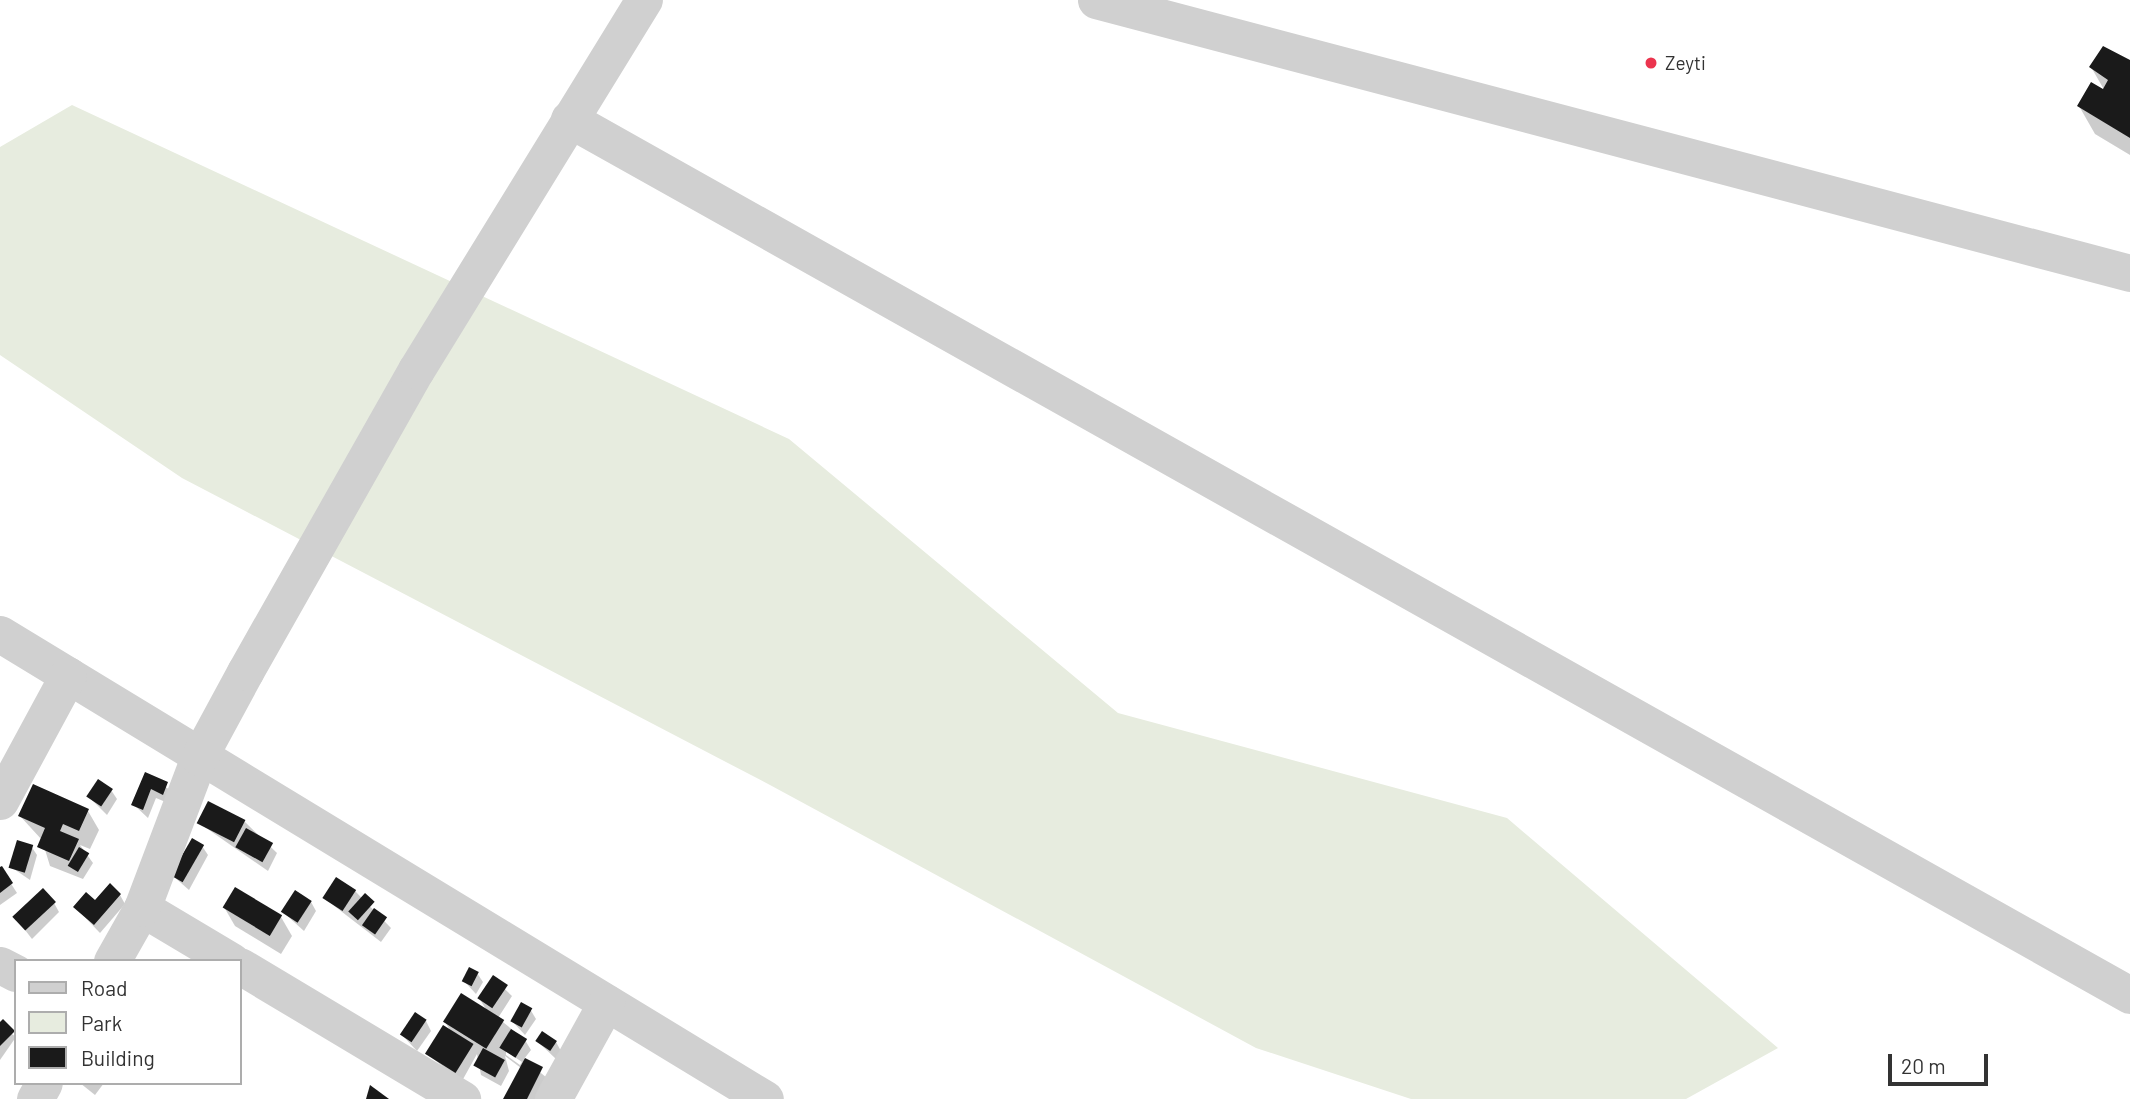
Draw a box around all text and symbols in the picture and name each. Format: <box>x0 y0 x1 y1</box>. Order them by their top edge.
place label: Zeyti <box>1665 52 1706 74</box>
marker: Zeyti <box>1643 55 1659 71</box>
legend <box>14 959 242 1085</box>
text: Road <box>81 975 127 1000</box>
text: Park <box>81 1010 122 1035</box>
scale bar <box>1892 1040 1992 1084</box>
text: Building <box>81 1045 155 1070</box>
text: 20 m <box>1901 1053 1946 1078</box>

